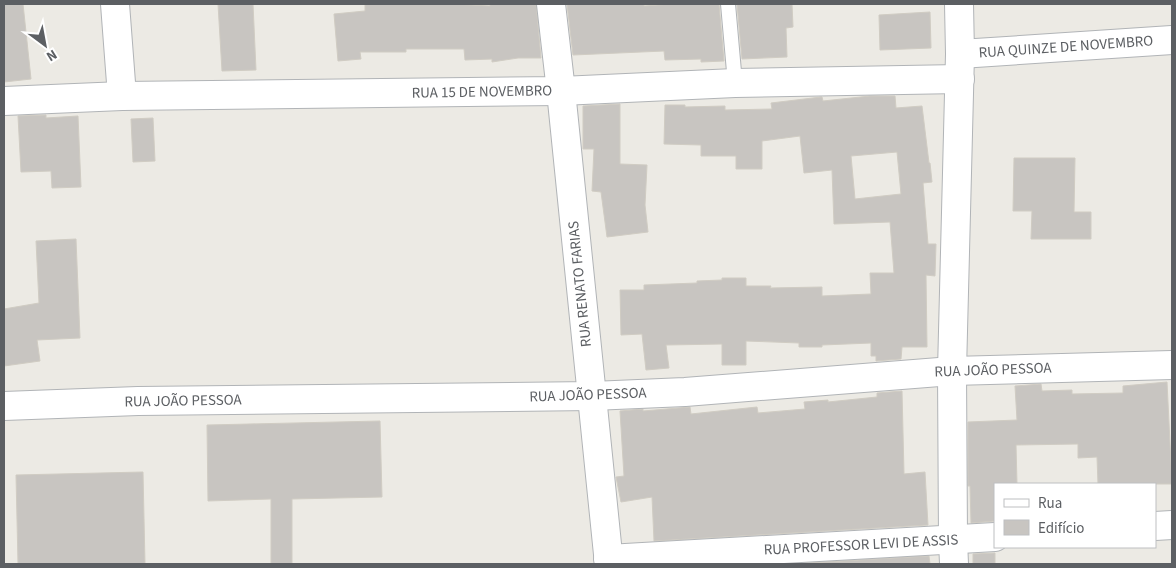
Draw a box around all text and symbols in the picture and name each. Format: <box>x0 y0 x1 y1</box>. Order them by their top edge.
north arrow <box>20 20 70 70</box>
street label: RUA QUINZE DE NOVEMBRO <box>978 30 1154 64</box>
text: N <box>42 44 61 66</box>
street label: RUA 15 DE NOVEMBRO <box>412 80 552 104</box>
street label: RUA RENATO FARIAS <box>563 220 597 348</box>
street label: RUA JOÃO PESSOA <box>934 357 1053 383</box>
street label: RUA JOÃO PESSOA <box>529 382 648 408</box>
street label: RUA JOÃO PESSOA <box>124 389 243 413</box>
legend <box>994 483 1156 548</box>
text: Rua <box>1038 493 1062 514</box>
text: Edifício <box>1038 518 1085 539</box>
street label: RUA PROFESSOR LEVI DE ASSIS <box>763 529 959 561</box>

